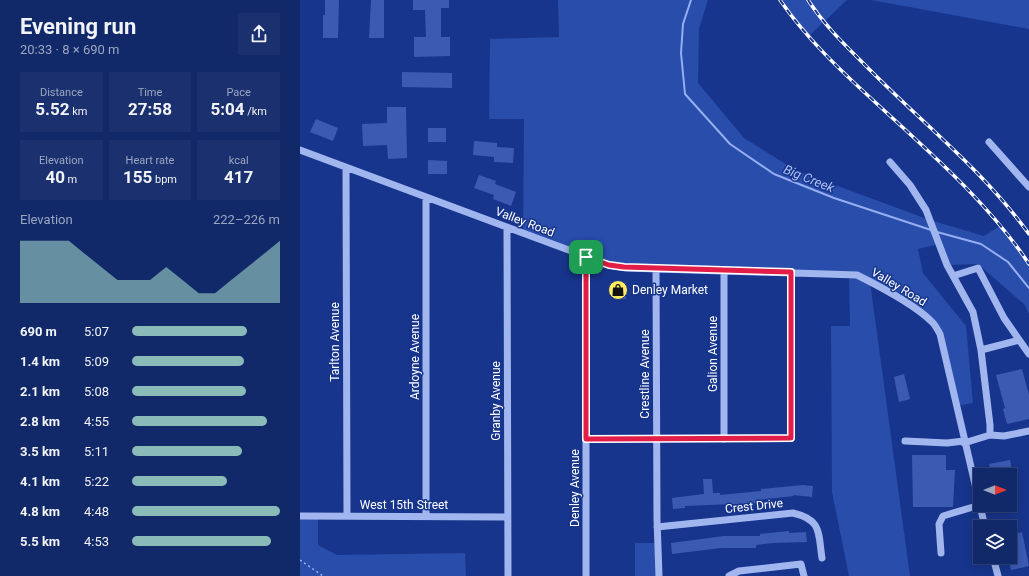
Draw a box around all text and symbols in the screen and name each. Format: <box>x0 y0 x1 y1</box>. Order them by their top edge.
button: share <box>238 13 280 55</box>
text: Evening run <box>20 14 136 39</box>
text: 20:33 · 8 × 690 m <box>20 42 119 57</box>
text: Distance <box>40 86 83 99</box>
text: Time <box>138 86 162 99</box>
text: Pace <box>226 86 251 99</box>
text: 5.52 <box>35 99 69 119</box>
text: 27:58 <box>128 99 172 119</box>
text: 5:04 <box>210 99 244 119</box>
text: km <box>69 105 87 118</box>
text: /km <box>244 105 267 118</box>
text: Elevation <box>39 154 84 167</box>
text: Heart rate <box>126 154 174 167</box>
text: kcal <box>229 154 249 167</box>
water label: Big Creek <box>781 162 837 196</box>
text: 40 <box>45 167 65 187</box>
text: 155 <box>123 167 152 187</box>
text: 417 <box>224 167 253 187</box>
text: m <box>65 173 77 186</box>
text: bpm <box>152 173 177 186</box>
street label: Valley Road <box>493 204 557 240</box>
text: Elevation <box>20 212 73 227</box>
text: 222–226 m <box>213 212 280 227</box>
pin <box>569 240 603 274</box>
icon: arrive <box>575 246 597 268</box>
street label: Valley Road <box>869 265 929 309</box>
shop icon: Denley Market <box>607 279 629 301</box>
place label: Denley Market <box>632 283 708 297</box>
street label: Tarlton Avenue <box>328 302 342 382</box>
street label: Ardoyne Avenue <box>408 314 422 400</box>
street label: Galion Avenue <box>706 316 720 392</box>
text: 690 m <box>20 324 57 339</box>
text: 5:07 <box>84 324 109 339</box>
street label: Crestline Avenue <box>638 329 652 419</box>
text: 1.4 km <box>20 354 60 369</box>
text: 5:09 <box>84 354 109 369</box>
street label: Granby Avenue <box>489 361 503 441</box>
text: 2.1 km <box>20 384 60 399</box>
text: 5:08 <box>84 384 109 399</box>
text: 2.8 km <box>20 414 60 429</box>
text: 4:55 <box>84 414 109 429</box>
text: 3.5 km <box>20 444 60 459</box>
text: 5:11 <box>84 444 109 459</box>
street label: Denley Avenue <box>568 449 582 527</box>
north arrow <box>973 468 1017 512</box>
map controls <box>973 468 1017 564</box>
text: 4.1 km <box>20 474 60 489</box>
text: 5:22 <box>84 474 109 489</box>
street label: Crest Drive <box>724 496 784 516</box>
street label: West 15th Street <box>360 498 448 512</box>
text: 4.8 km <box>20 504 60 519</box>
text: 4:48 <box>84 504 109 519</box>
button: layers <box>973 520 1017 564</box>
text: 5.5 km <box>20 534 60 549</box>
text: 4:53 <box>84 534 109 549</box>

